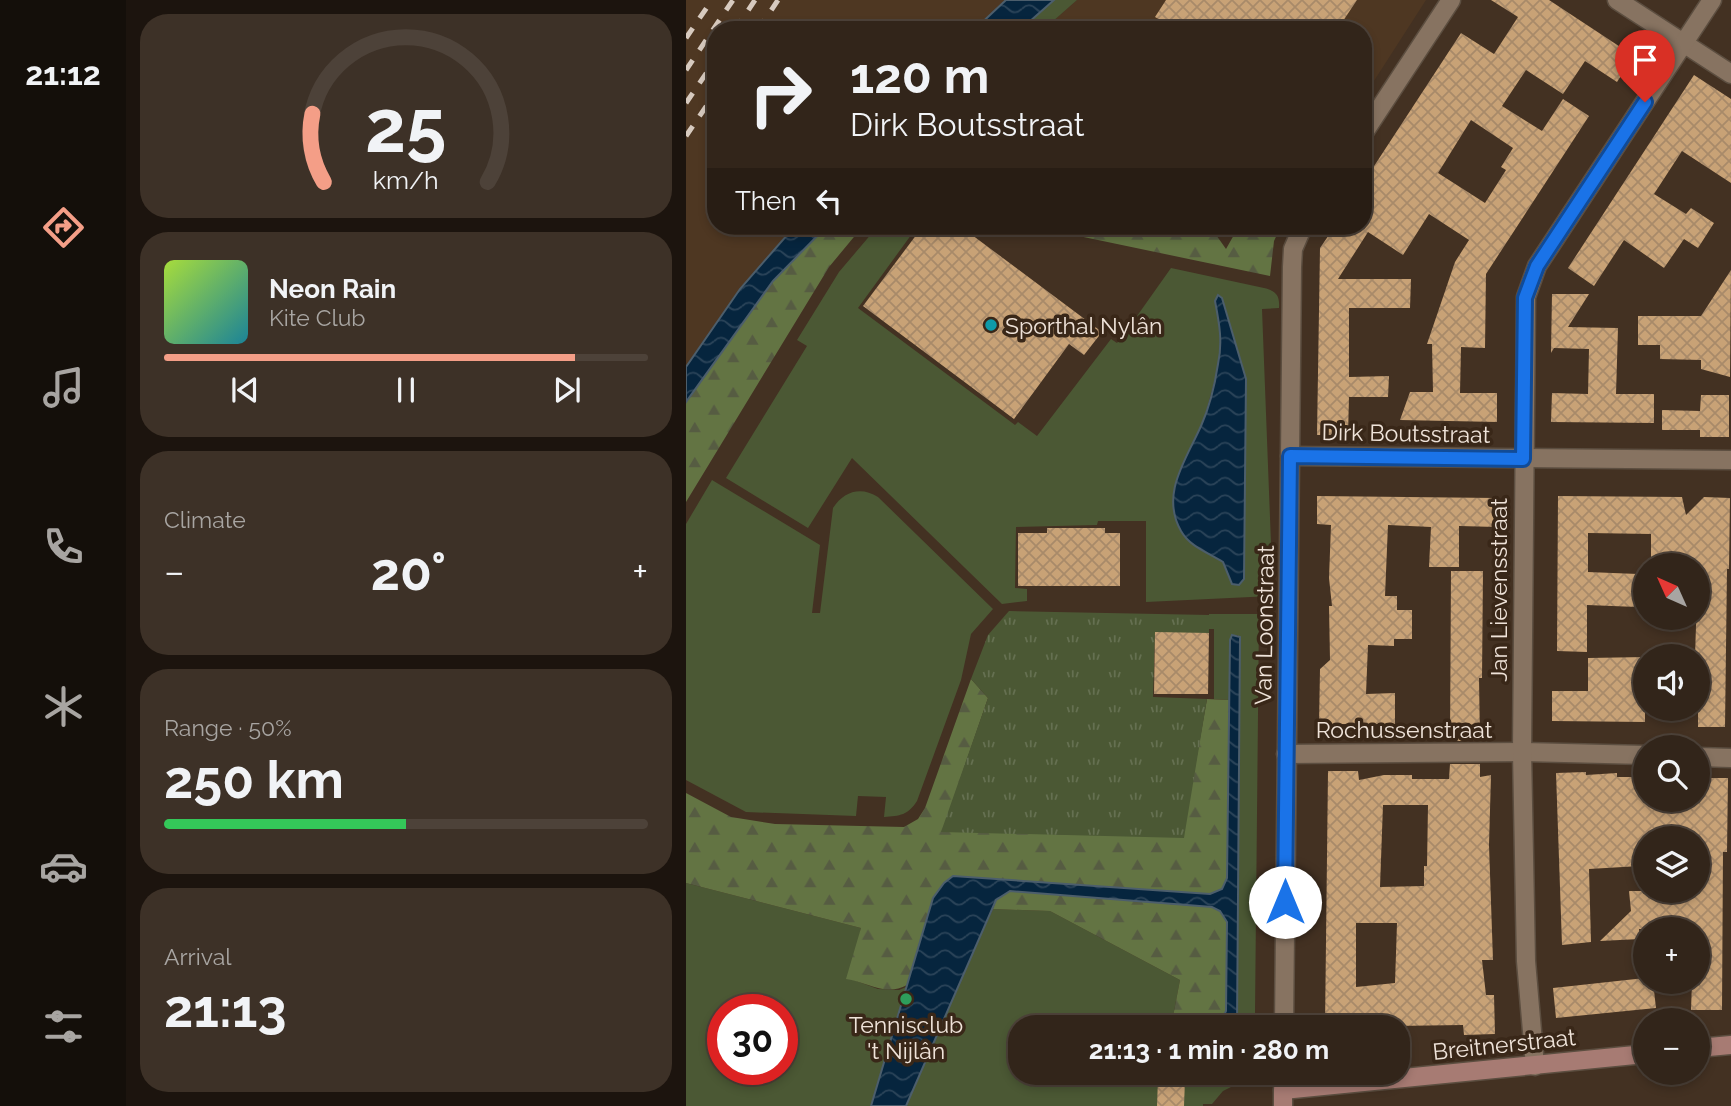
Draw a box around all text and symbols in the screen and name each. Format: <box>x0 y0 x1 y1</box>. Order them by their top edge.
pin <box>1615 30 1675 102</box>
icon: arrive <box>1626 41 1664 79</box>
text: 120 m <box>850 47 989 104</box>
icon: right <box>735 49 826 140</box>
text: 21:12 <box>25 55 101 92</box>
text: 25 <box>365 85 447 170</box>
text: Dirk Boutsstraat <box>850 106 1085 143</box>
text: km/h <box>373 165 439 195</box>
icon: left <box>810 182 848 220</box>
text: Then <box>735 186 796 216</box>
icon: directions <box>39 203 88 252</box>
text: Neon Rain <box>269 274 396 304</box>
text: Kite Club <box>269 304 366 331</box>
place label: Sporthal Nylân <box>1005 312 1162 339</box>
marker: Sporthal Nylân <box>983 317 999 333</box>
icon: music <box>39 363 88 412</box>
icon: previous <box>226 371 264 409</box>
icon: pause <box>387 371 425 409</box>
icon: next <box>548 371 586 409</box>
street label: Dirk Boutsstraat <box>1321 418 1491 448</box>
street label: Jan Lievensstraat <box>1485 498 1512 682</box>
text: Climate <box>164 506 246 533</box>
icon: phone <box>39 522 88 571</box>
text: 20° <box>371 541 446 602</box>
street label: Van Loonstraat <box>1249 545 1279 705</box>
text: − <box>164 549 184 594</box>
text: + <box>632 549 648 594</box>
north arrow <box>1633 553 1710 630</box>
map controls <box>1633 553 1710 1085</box>
button: sound <box>1633 644 1710 721</box>
icon: climate <box>39 682 88 731</box>
text: Range · 50% <box>164 714 292 741</box>
street label: Rochussenstraat <box>1316 716 1493 743</box>
button: search <box>1633 735 1710 812</box>
text: 250 km <box>164 749 344 810</box>
button: layers <box>1633 826 1710 903</box>
icon: car <box>39 842 88 891</box>
position arrow <box>1248 865 1322 939</box>
button: + <box>1633 917 1710 994</box>
text: Arrival <box>164 943 231 970</box>
text: 21:13 <box>164 978 287 1039</box>
marker: Tennisclub 't Nijlân <box>898 991 914 1007</box>
speed limit sign: 30 <box>707 994 798 1085</box>
icon: filters <box>39 1002 88 1051</box>
button: − <box>1633 1008 1710 1085</box>
place label: Tennisclub 't Nijlân <box>849 1011 963 1064</box>
street label: Breitnerstraat <box>1431 1023 1577 1065</box>
text: 21:13 · 1 min · 280 m <box>1089 1035 1329 1065</box>

